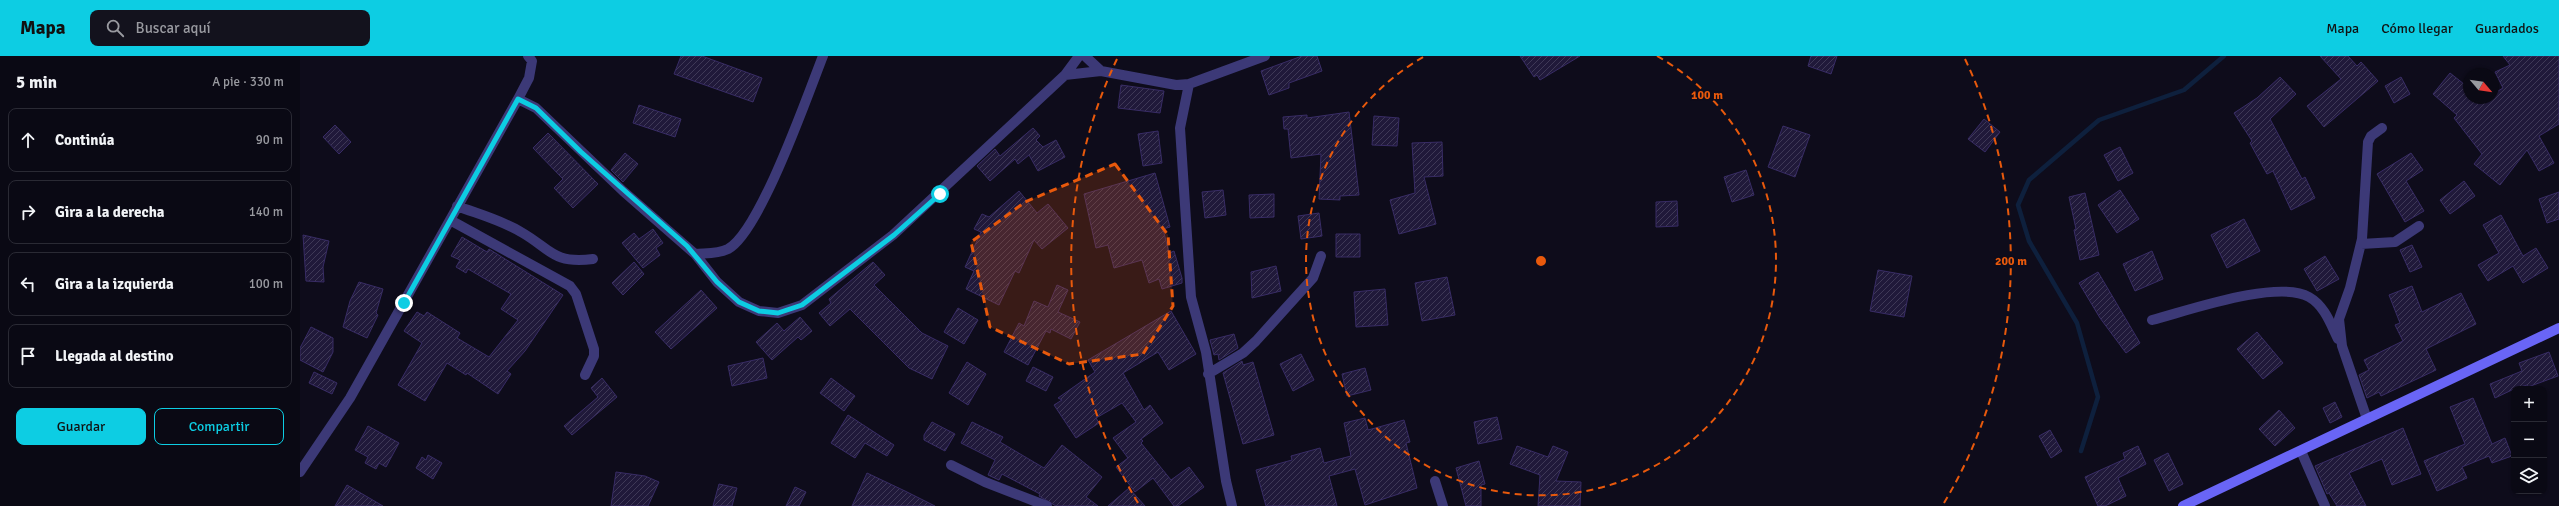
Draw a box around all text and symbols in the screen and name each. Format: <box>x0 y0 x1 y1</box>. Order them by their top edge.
search box <box>90 10 370 46</box>
text: Mapa <box>20 16 66 40</box>
icon: search <box>104 17 126 39</box>
text: Buscar aquí <box>136 19 211 37</box>
text: Mapa <box>2326 20 2359 37</box>
text: Cómo llegar <box>2381 20 2453 37</box>
text: Guardados <box>2475 20 2539 37</box>
north arrow <box>2463 68 2499 104</box>
text: 5 min <box>16 72 57 93</box>
text: A pie · 330 m <box>212 74 284 90</box>
text: 100 m <box>1691 88 1723 103</box>
icon: ahead <box>17 129 39 151</box>
text: Continúa <box>55 131 114 149</box>
text: 90 m <box>256 132 283 148</box>
route start <box>931 185 949 203</box>
icon: right <box>17 201 39 223</box>
text: Gira a la derecha <box>55 203 165 221</box>
text: 140 m <box>249 204 283 220</box>
centre of rings <box>1534 254 1548 268</box>
text: 200 m <box>1995 254 2027 269</box>
icon: left <box>17 273 39 295</box>
text: Gira a la izquierda <box>55 275 174 293</box>
text: 100 m <box>249 276 283 292</box>
route end <box>395 294 413 312</box>
icon: arrive <box>17 345 39 367</box>
text: Llegada al destino <box>55 347 174 365</box>
map controls <box>2511 386 2547 494</box>
button: + <box>2511 386 2547 422</box>
button: Guardar <box>16 408 146 445</box>
button: Compartir <box>154 408 284 445</box>
button: − <box>2511 422 2547 458</box>
button: layers <box>2511 458 2547 494</box>

